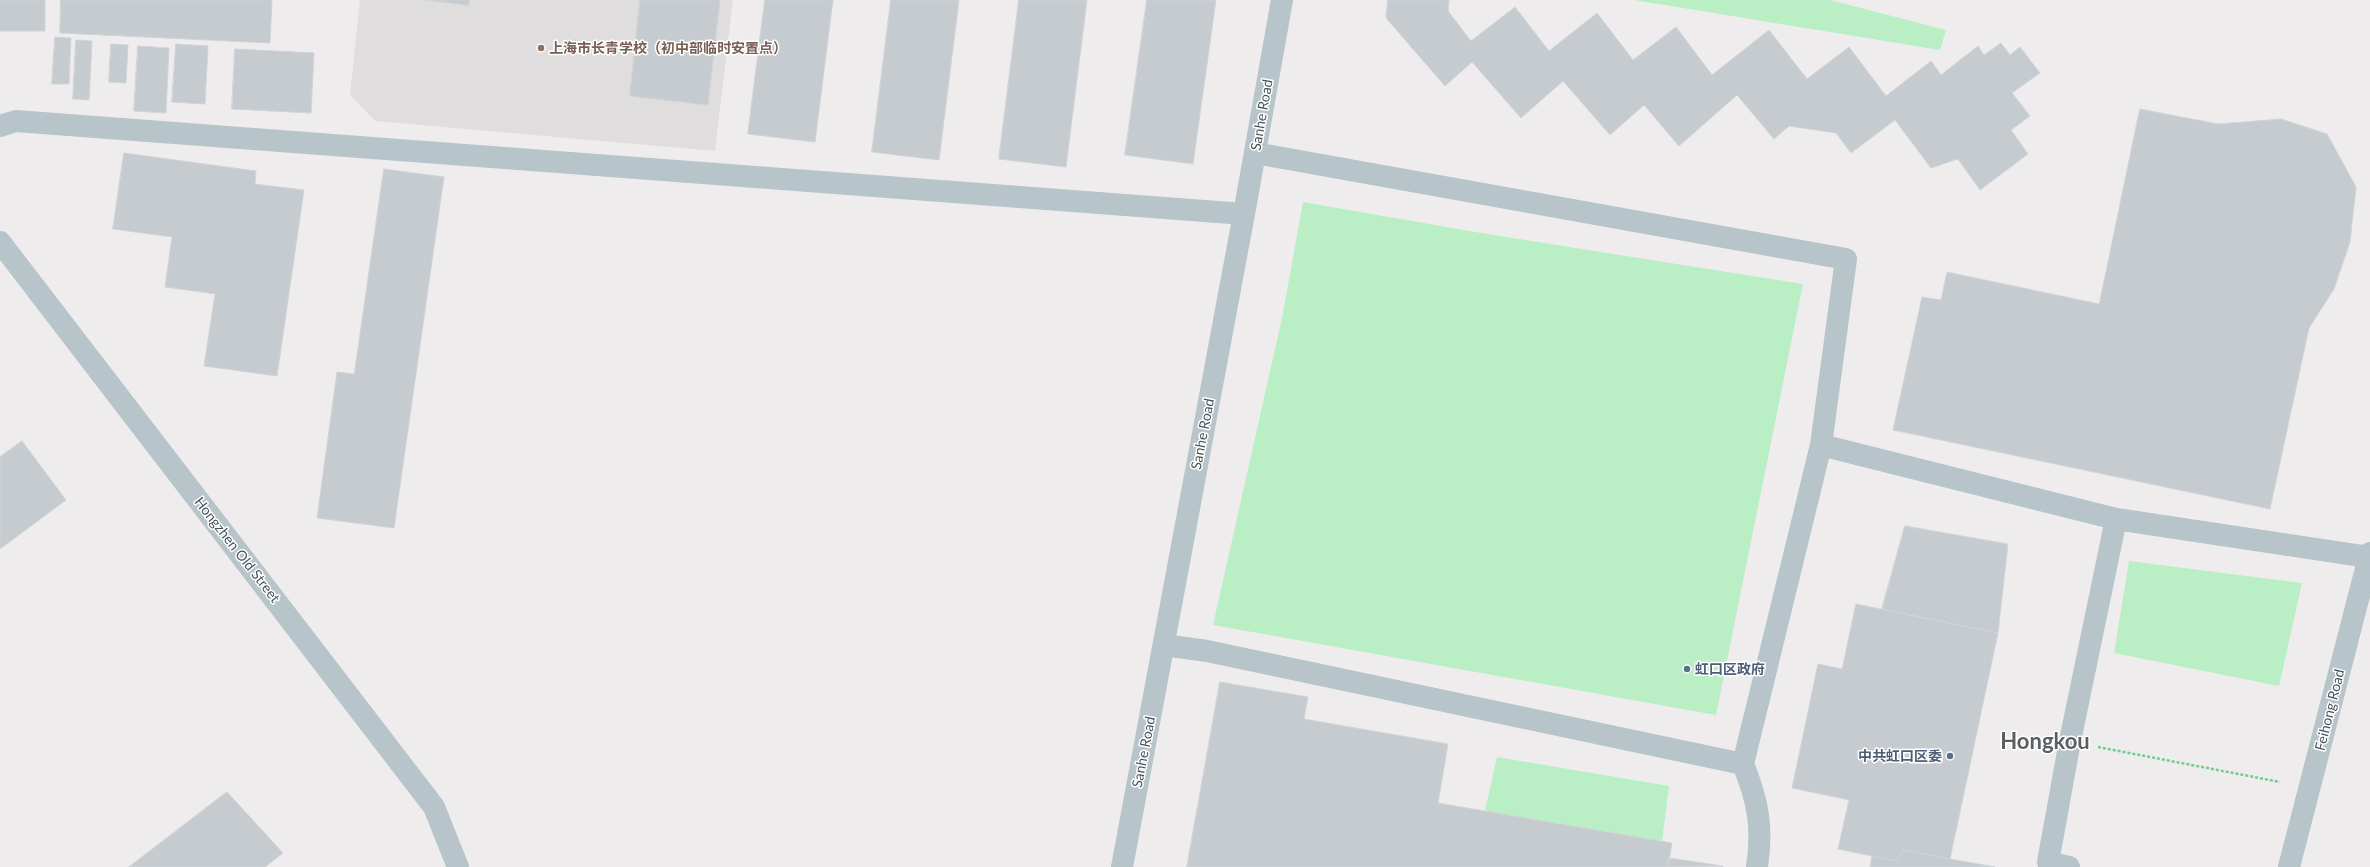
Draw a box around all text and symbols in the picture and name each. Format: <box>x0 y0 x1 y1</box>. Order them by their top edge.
place label: 上海市长青学校（初中部临时安置点） <box>549 40 787 56</box>
marker: 上海市长青学校（初中部临时安置点） <box>536 43 546 53</box>
street label: Sanhe Road <box>1247 78 1277 152</box>
street label: Sanhe Road <box>1188 397 1218 471</box>
street label: Hongzhen Old Street <box>191 494 283 606</box>
place label: 虹口区政府 <box>1695 661 1765 677</box>
marker: 虹口区政府 <box>1682 664 1692 674</box>
street label: Feihong Road <box>2312 667 2348 753</box>
street label: Sanhe Road <box>1129 715 1159 789</box>
district label: Hongkou <box>2000 729 2090 755</box>
place label: 中共虹口区委 <box>1858 748 1942 764</box>
marker: 中共虹口区委 <box>1945 751 1955 761</box>

